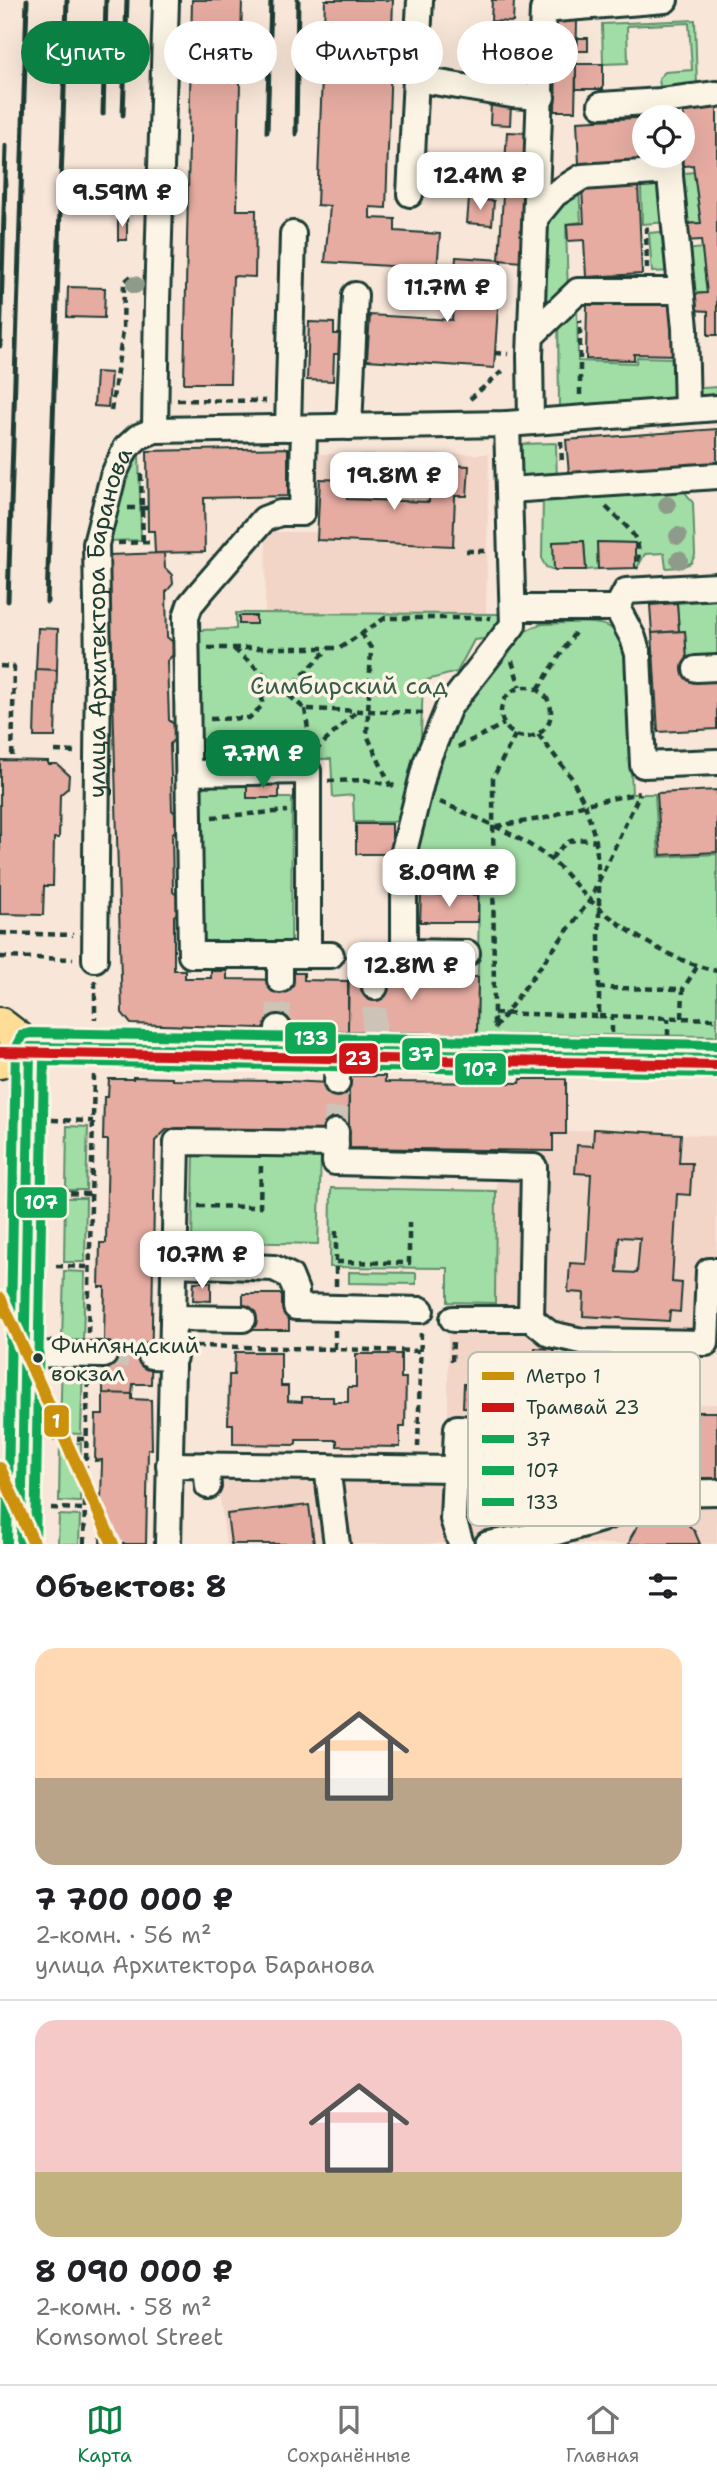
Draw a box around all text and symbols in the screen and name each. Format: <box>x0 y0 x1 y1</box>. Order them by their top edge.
chip: Купить <box>21 21 150 84</box>
chip: Снять <box>164 21 277 84</box>
chip: Фильтры <box>291 21 443 84</box>
chip: Новое <box>457 21 578 84</box>
map controls <box>632 105 695 168</box>
button: locate <box>632 105 695 168</box>
pin: 12.4M ₽ <box>415 152 545 212</box>
text: 12.4M ₽ <box>433 160 527 190</box>
pin: 9.59M ₽ <box>57 170 187 229</box>
text: 9.59M ₽ <box>72 177 172 207</box>
pin: 11.7M ₽ <box>382 264 512 324</box>
text: 11.7M ₽ <box>403 272 491 302</box>
street label: улица Архитектора Баранова <box>80 442 140 798</box>
pin: 19.8M ₽ <box>329 452 459 512</box>
text: 19.8M ₽ <box>346 460 442 490</box>
park label: Симбирский сад <box>250 670 448 702</box>
pin: 7.7M ₽ <box>206 730 320 790</box>
text: 7.7M ₽ <box>222 738 304 768</box>
pin: 8.09M ₽ <box>384 850 514 909</box>
text: 8.09M ₽ <box>398 857 500 887</box>
pin: 12.8M ₽ <box>346 942 476 1002</box>
text: 12.8M ₽ <box>363 950 459 980</box>
line badge: 133 <box>284 1021 337 1055</box>
text: 133 <box>294 1026 328 1051</box>
line badge: 37 <box>401 1037 441 1071</box>
line badge: 23 <box>338 1042 379 1075</box>
text: 37 <box>408 1042 434 1067</box>
text: 23 <box>345 1046 371 1071</box>
line badge: 107 <box>454 1052 507 1086</box>
text: 107 <box>463 1057 497 1082</box>
line badge: 107 <box>15 1186 68 1219</box>
text: 107 <box>24 1190 58 1215</box>
pin: 10.7M ₽ <box>137 1232 267 1291</box>
text: 10.7M ₽ <box>156 1239 248 1269</box>
place label: Финляндский вокзал <box>51 1331 199 1388</box>
marker: Финляндский вокзал <box>31 1351 45 1365</box>
legend <box>468 1352 700 1526</box>
text: Метро 1 <box>526 1364 601 1389</box>
text: Трамвай 23 <box>526 1395 640 1420</box>
line badge: 1 <box>43 1404 70 1438</box>
text: 1 <box>52 1409 60 1434</box>
text: 37 <box>526 1427 551 1452</box>
text: 107 <box>526 1458 559 1483</box>
text: 133 <box>526 1490 558 1515</box>
text: Объектов: 8 <box>35 1566 227 1607</box>
icon: filters <box>644 1567 682 1605</box>
icon: home <box>296 1693 422 1819</box>
text: 7 700 000 ₽ <box>35 1879 234 1920</box>
text: 2-комн. · 56 m² <box>35 1920 212 1950</box>
text: улица Архитектора Баранова <box>35 1950 374 1980</box>
icon: home <box>296 2065 422 2191</box>
text: 8 090 000 ₽ <box>35 2251 233 2292</box>
text: 2-комн. · 58 m² <box>35 2292 212 2322</box>
text: Komsomol Street <box>35 2322 223 2352</box>
tab: Карта <box>77 2401 132 2468</box>
tab: Сохранённые <box>287 2401 411 2468</box>
tab: Главная <box>566 2401 640 2468</box>

